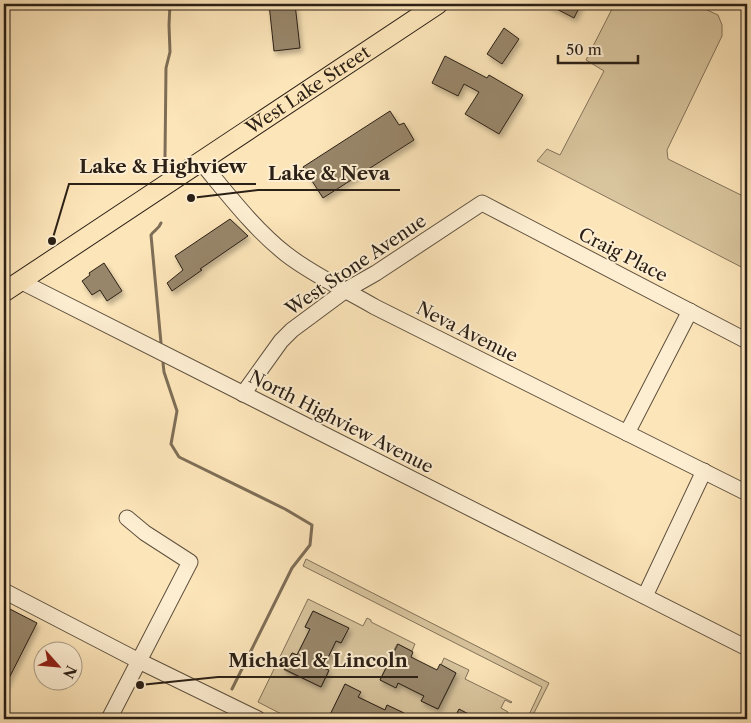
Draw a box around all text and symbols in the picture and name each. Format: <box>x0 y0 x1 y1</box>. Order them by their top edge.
scale bar <box>558 32 638 64</box>
text: 50 m <box>566 40 602 59</box>
street label: West Lake Street <box>241 41 375 140</box>
callout: Lake & Highview <box>69 150 256 184</box>
text: Lake & Highview <box>79 155 248 178</box>
callout: Lake & Neva <box>258 156 400 190</box>
text: Lake & Neva <box>268 162 391 185</box>
street label: West Stone Avenue <box>281 210 430 321</box>
street label: Craig Place <box>575 223 671 287</box>
street label: Neva Avenue <box>413 297 521 367</box>
street label: North Highview Avenue <box>245 366 437 478</box>
north arrow <box>32 640 82 690</box>
callout: Michael & Lincoln <box>218 643 418 677</box>
text: Michael & Lincoln <box>228 649 408 672</box>
text: N <box>59 662 80 681</box>

